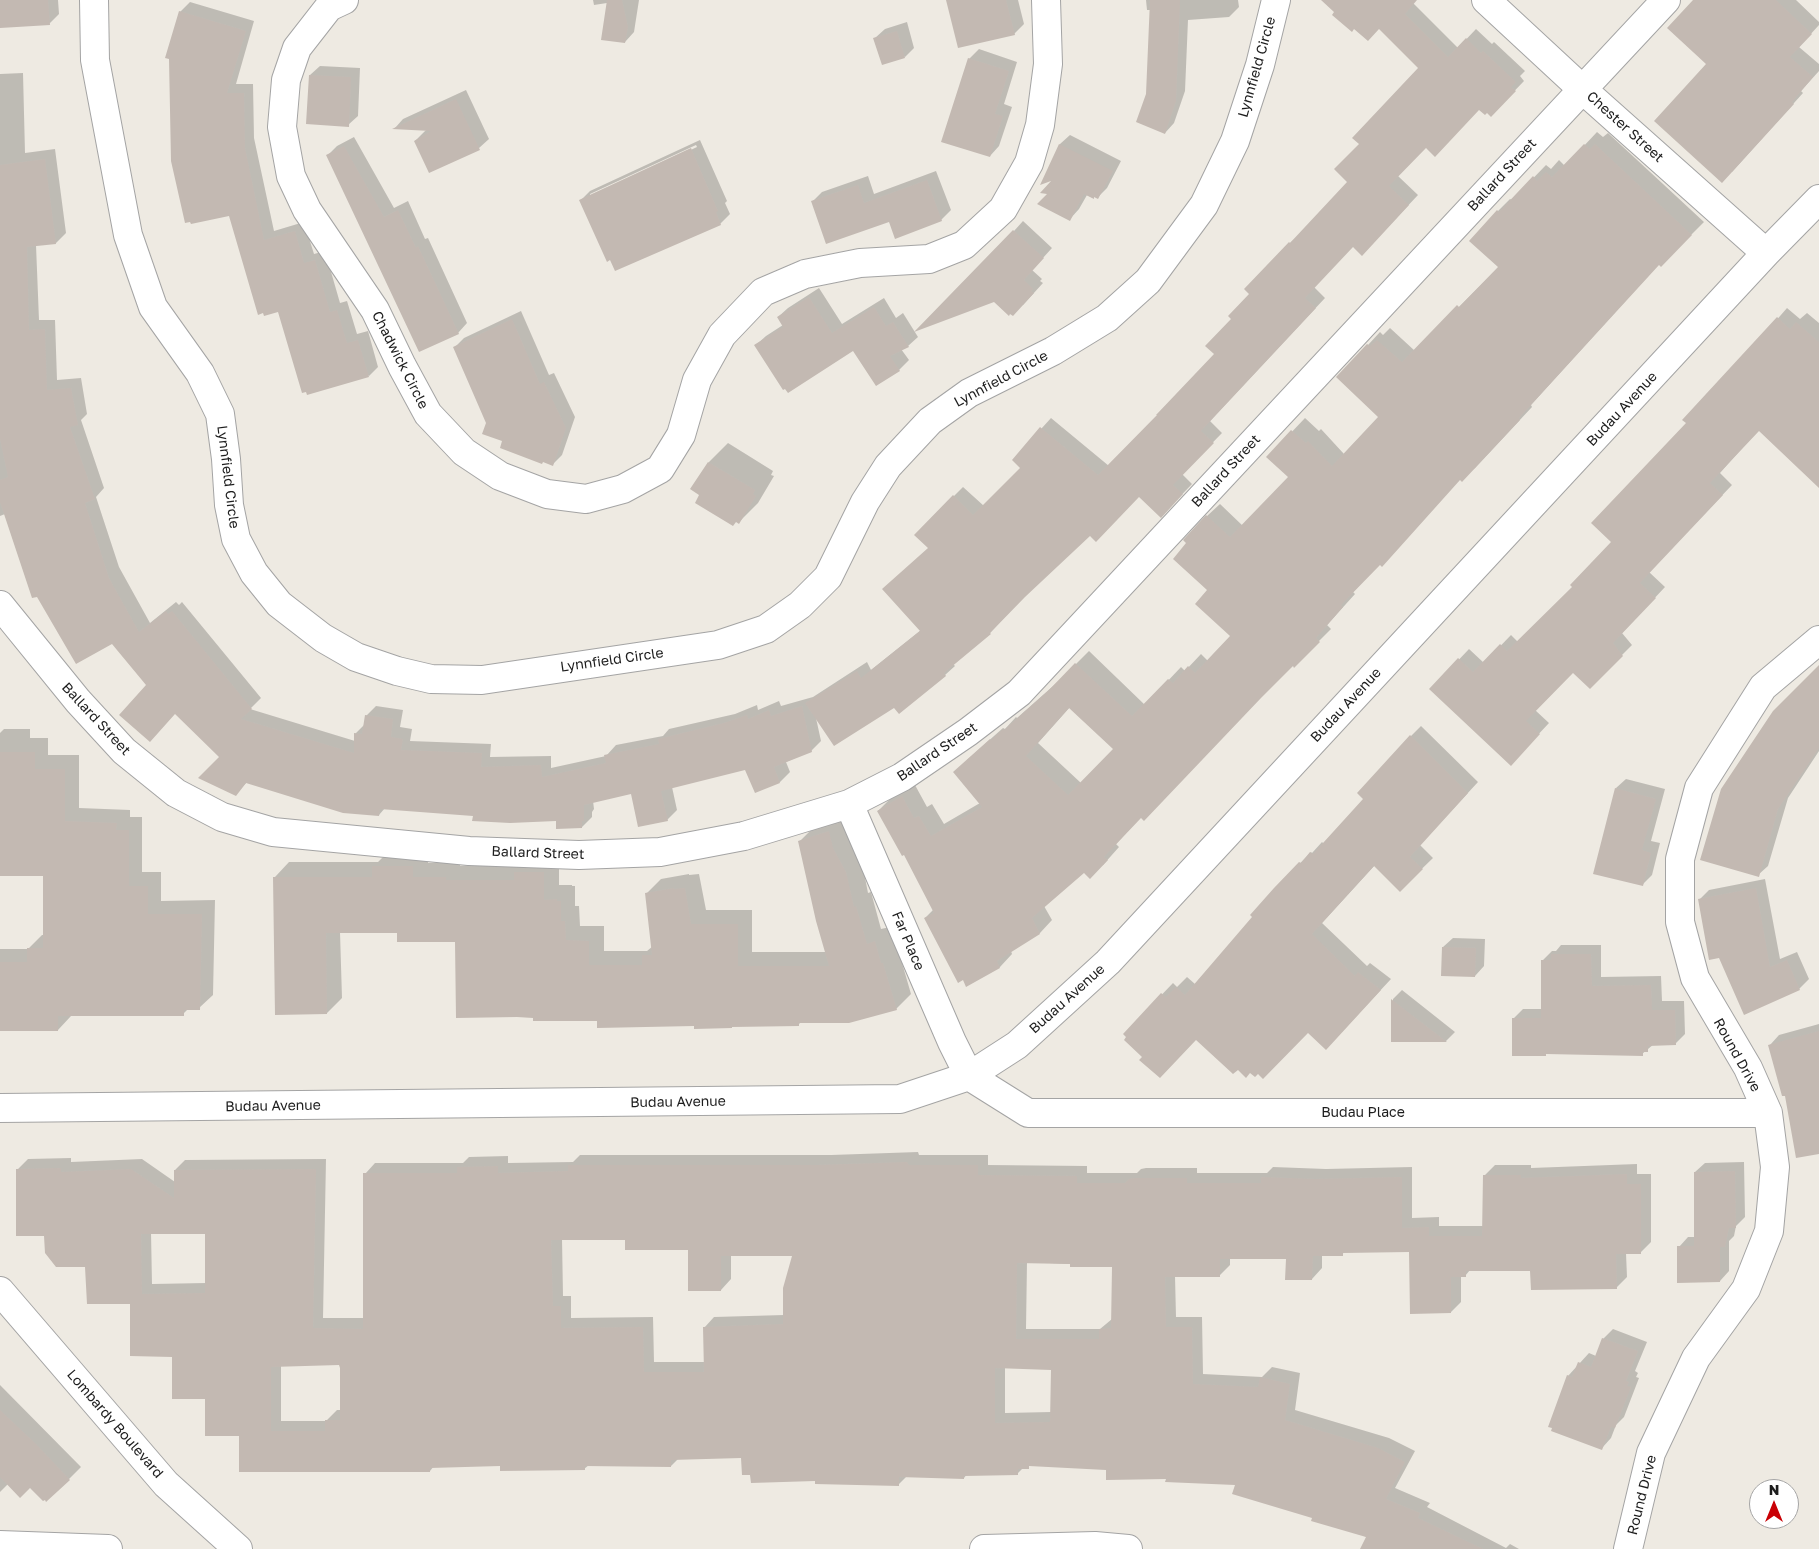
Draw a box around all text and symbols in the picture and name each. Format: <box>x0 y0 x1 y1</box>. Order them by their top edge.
street label: Lynnfield Circle <box>1235 15 1279 119</box>
street label: Chester Street <box>1583 88 1667 166</box>
street label: Ballard Street <box>1464 135 1540 215</box>
street label: Chadwick Circle <box>368 308 432 412</box>
street label: Lynnfield Circle <box>951 347 1051 411</box>
street label: Budau Avenue <box>1583 368 1661 450</box>
street label: Lynnfield Circle <box>213 424 243 530</box>
street label: Ballard Street <box>1188 431 1264 511</box>
street label: Lynnfield Circle <box>559 644 665 676</box>
street label: Budau Avenue <box>1307 664 1385 746</box>
street label: Ballard Street <box>58 679 134 759</box>
street label: Ballard Street <box>894 719 980 785</box>
street label: Ballard Street <box>491 843 585 863</box>
street label: Far Place <box>888 909 928 973</box>
street label: Budau Avenue <box>1026 961 1108 1037</box>
street label: Round Drive <box>1710 1015 1764 1095</box>
street label: Budau Avenue <box>630 1093 726 1111</box>
street label: Budau Avenue <box>225 1097 321 1115</box>
street label: Budau Place <box>1321 1105 1405 1121</box>
street label: Lombardy Boulevard <box>63 1366 167 1482</box>
street label: Round Drive <box>1624 1453 1660 1537</box>
north arrow <box>1749 1479 1799 1529</box>
text: N <box>1769 1481 1779 1498</box>

